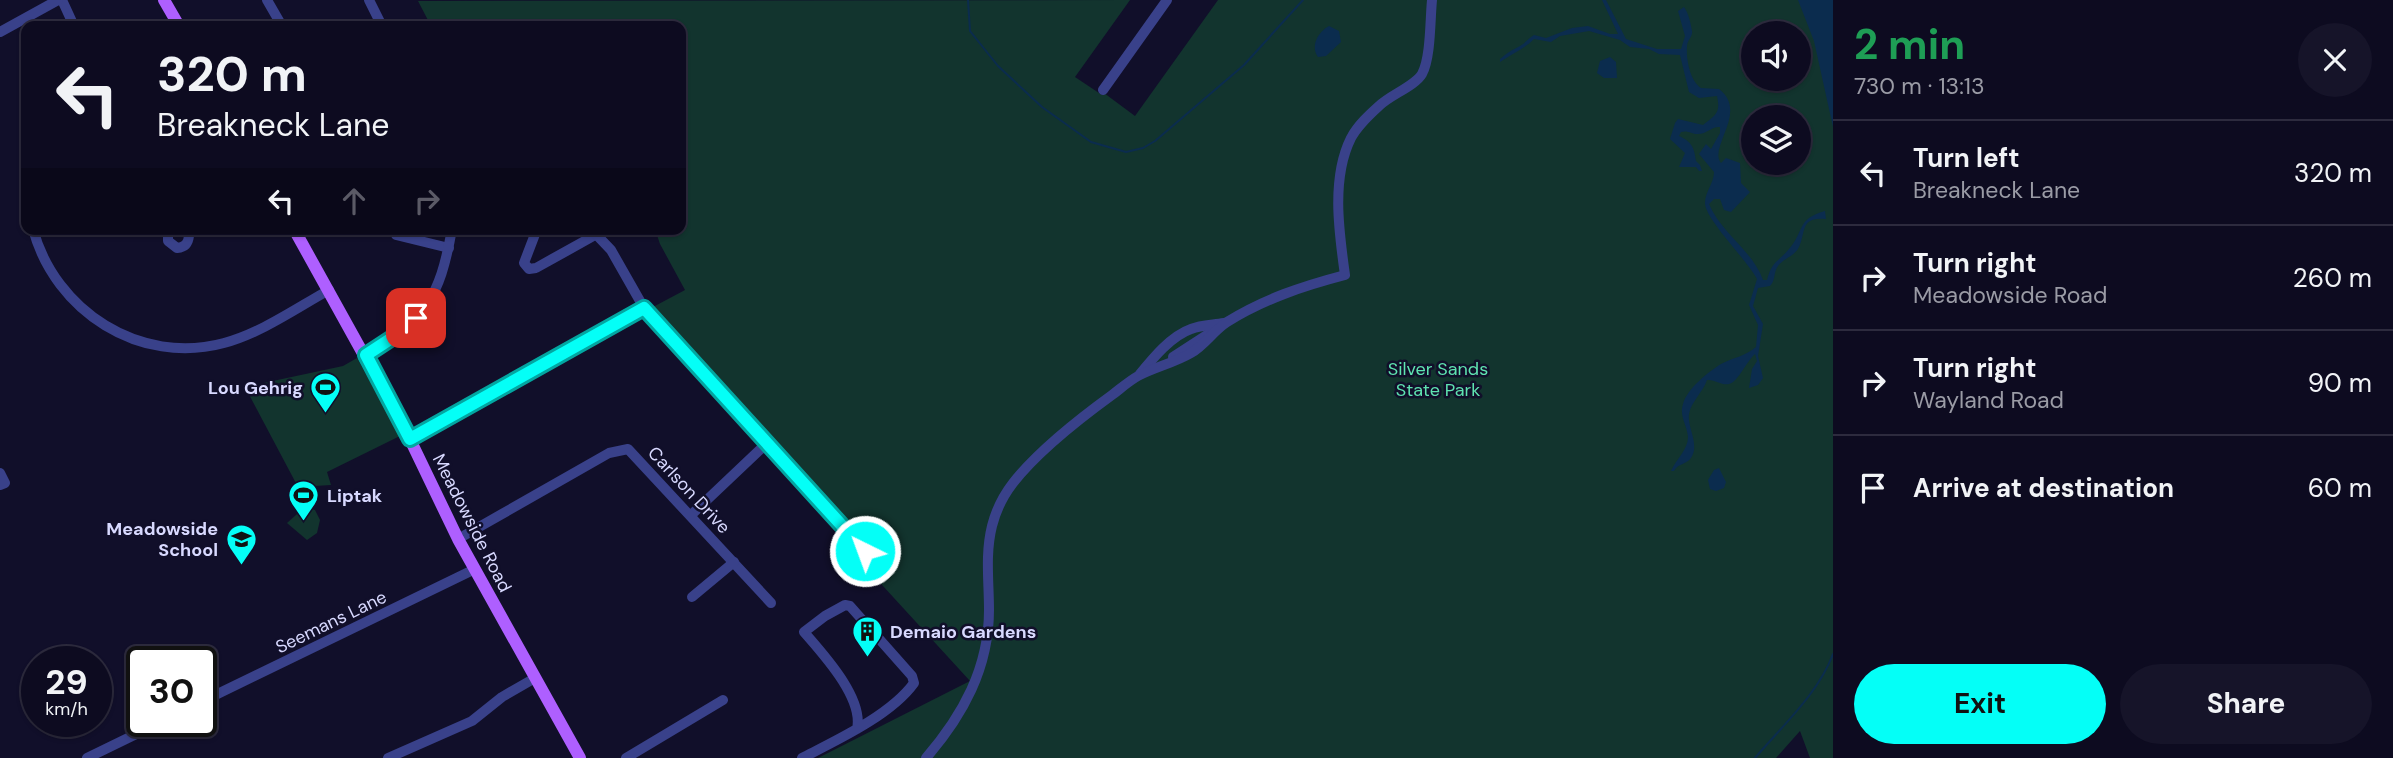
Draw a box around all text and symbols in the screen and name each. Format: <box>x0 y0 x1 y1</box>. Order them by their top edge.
text: 2 min <box>1854 17 1965 72</box>
map controls <box>1741 21 1811 175</box>
button: sound <box>1741 21 1811 91</box>
button: close <box>2298 23 2372 97</box>
text: 320 m <box>157 42 307 106</box>
icon: left <box>42 49 133 140</box>
text: 730 m · 13:13 <box>1854 71 1985 101</box>
text: Breakneck Lane <box>157 104 390 146</box>
button: layers <box>1741 105 1811 175</box>
text: Turn left <box>1913 141 2020 175</box>
icon: left <box>1854 154 1892 192</box>
text: 320 m <box>2294 156 2372 190</box>
text: Breakneck Lane <box>1913 175 2080 205</box>
icon: left <box>262 182 300 220</box>
icon: ahead <box>335 182 373 220</box>
icon: right <box>408 182 446 220</box>
text: Turn right <box>1913 246 2037 280</box>
icon: right <box>1854 259 1892 297</box>
text: 260 m <box>2293 261 2372 295</box>
text: Meadowside Road <box>1913 280 2107 310</box>
pin <box>386 288 446 348</box>
icon: arrive <box>397 299 435 337</box>
text: Turn right <box>1913 351 2037 385</box>
park label: Silver Sands State Park <box>1388 357 1488 402</box>
icon: right <box>1854 364 1892 402</box>
text: 90 m <box>2308 366 2372 400</box>
sports icon: Lou Gehrig <box>309 371 343 415</box>
place label: Lou Gehrig <box>208 376 303 400</box>
text: Wayland Road <box>1913 385 2064 415</box>
street label: Carlson Drive <box>642 441 736 539</box>
street label: Meadowside Road <box>427 450 517 596</box>
icon: arrive <box>1854 469 1892 507</box>
text: Arrive at destination <box>1913 471 2174 505</box>
text: 60 m <box>2308 471 2372 505</box>
sports icon: Liptak <box>287 479 321 523</box>
place label: Liptak <box>327 484 383 508</box>
position arrow <box>828 514 902 588</box>
place label: Meadowside School <box>106 517 218 562</box>
school or university icon: Meadowside School <box>224 522 258 566</box>
street label: Seemans Lane <box>271 585 391 659</box>
building icon: Demaio Gardens <box>850 615 884 659</box>
place label: Demaio Gardens <box>890 620 1036 644</box>
speed limit sign: 30 <box>126 646 217 737</box>
text: 29 <box>45 659 88 705</box>
button: Exit <box>1854 664 2106 744</box>
button: Share <box>2120 664 2372 744</box>
text: km/h <box>45 697 88 721</box>

